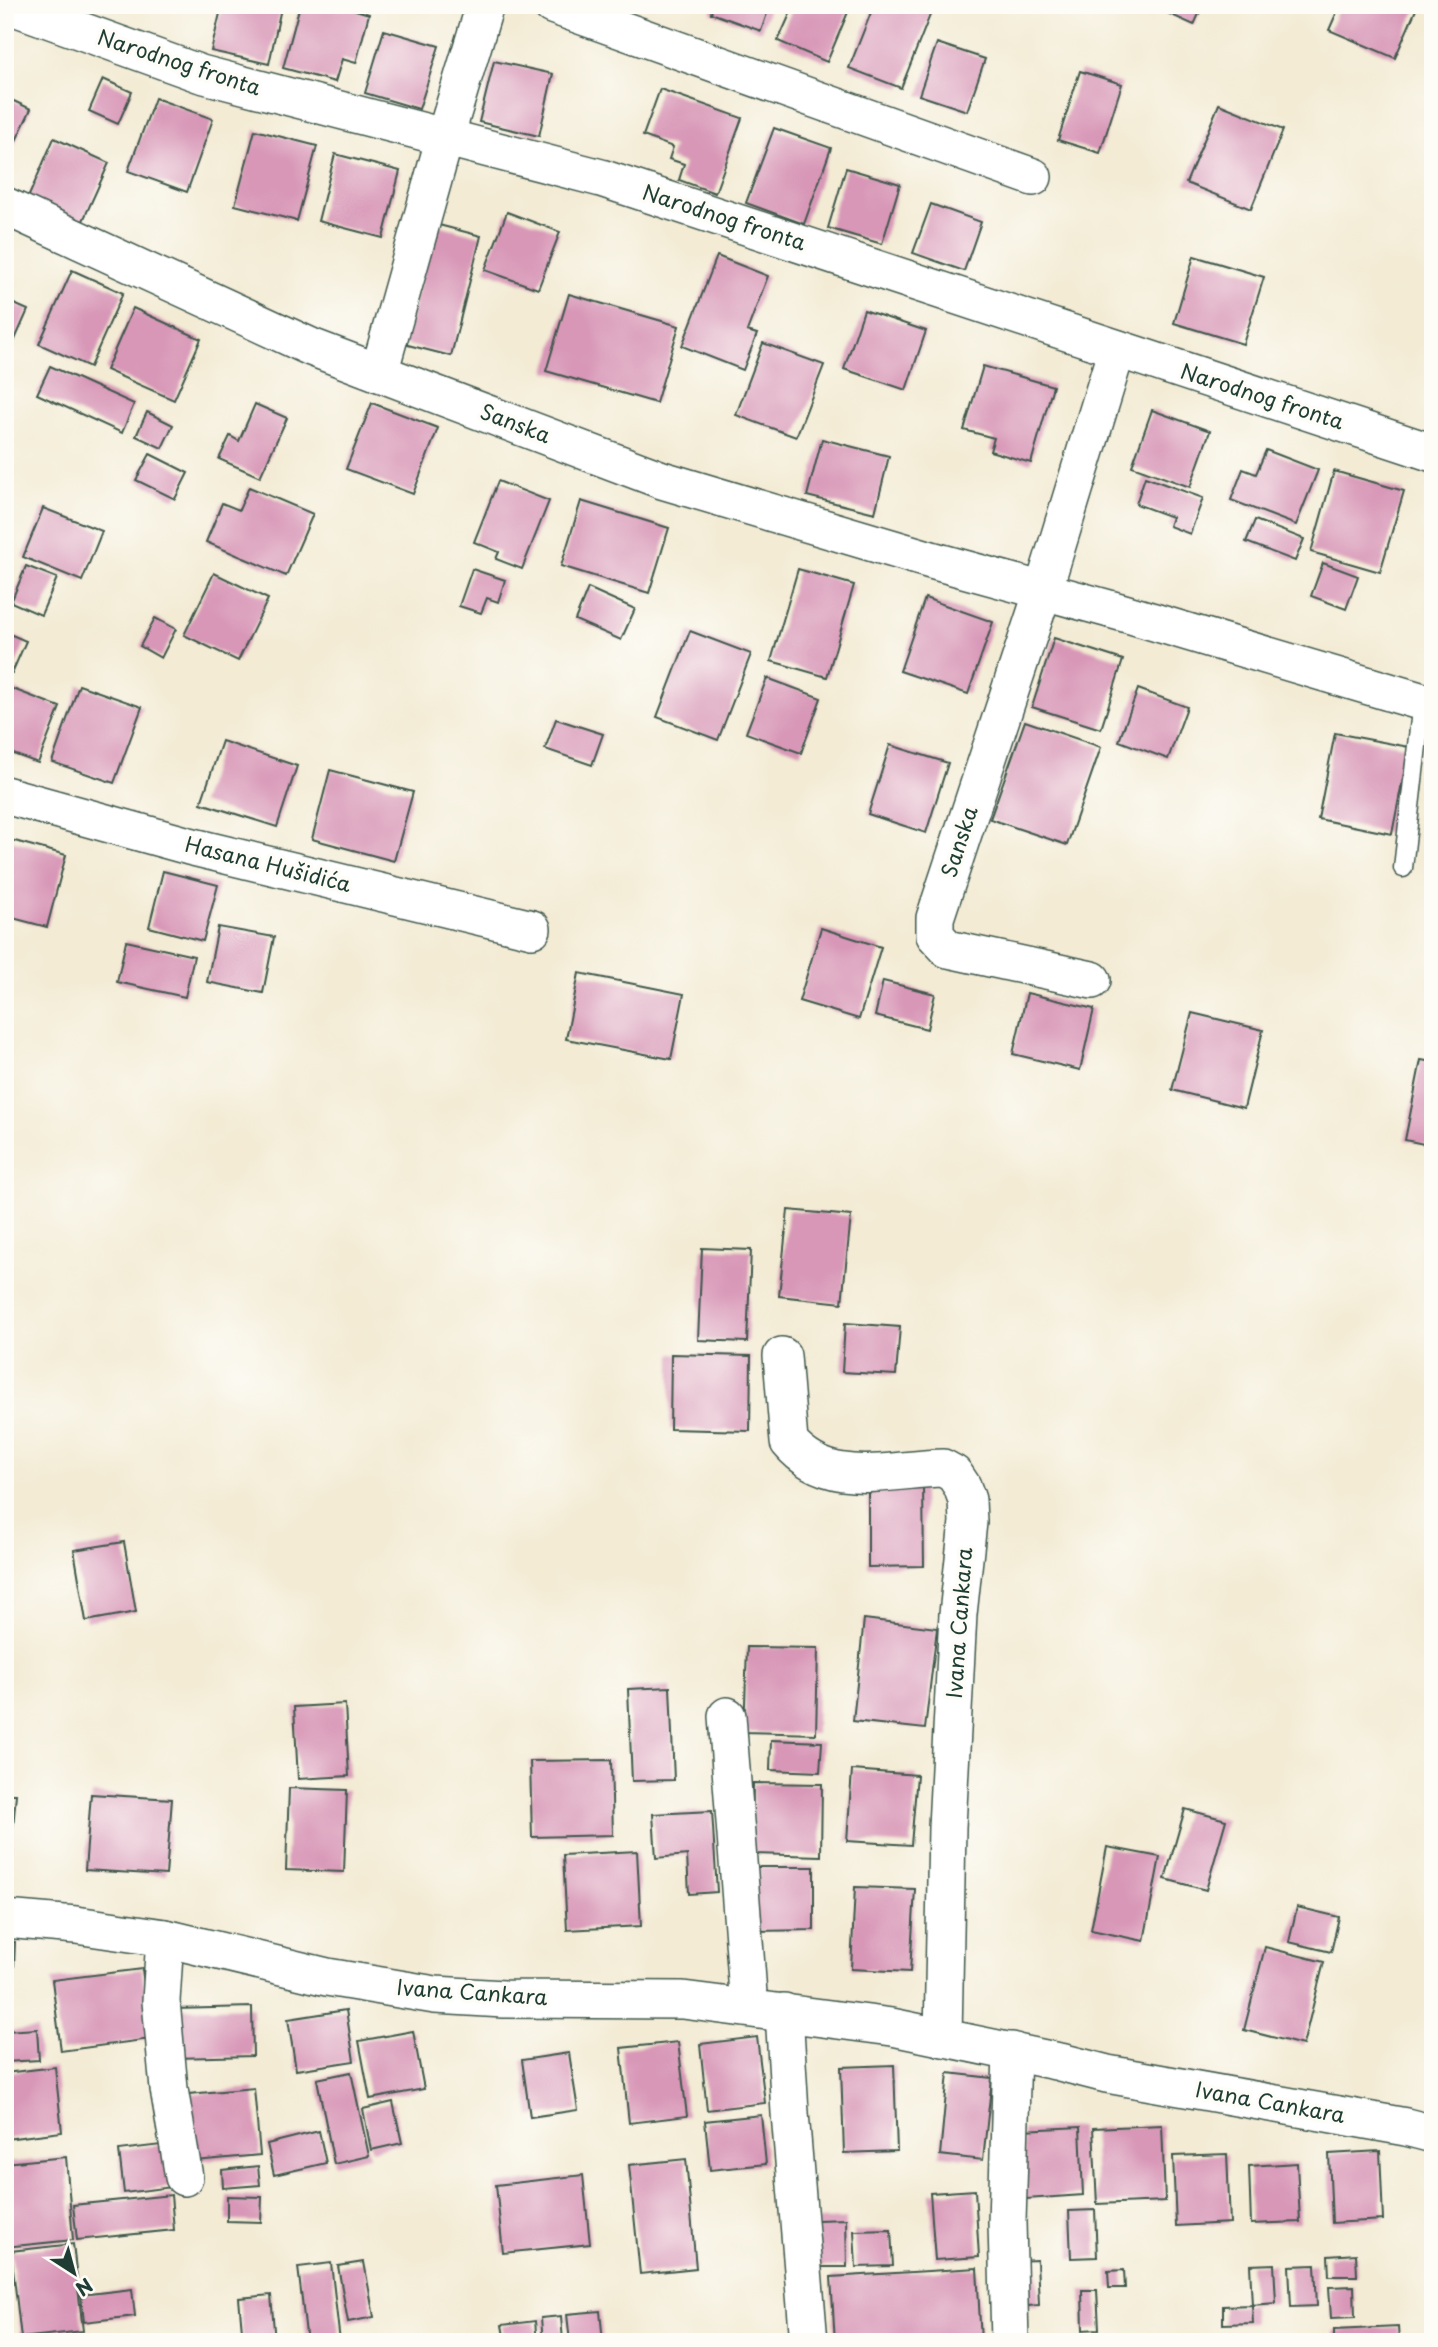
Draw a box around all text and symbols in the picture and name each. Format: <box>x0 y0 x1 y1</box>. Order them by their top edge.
street label: Narodnog fronta <box>94 20 265 103</box>
street label: Narodnog fronta <box>639 175 810 258</box>
street label: Narodnog fronta <box>1177 354 1348 437</box>
street label: Sanska <box>476 394 556 450</box>
street label: Sanska <box>932 802 985 881</box>
street label: Hasana Hušidića <box>182 827 355 899</box>
street label: Ivana Cankara <box>937 1545 979 1700</box>
street label: Ivana Cankara <box>395 1970 550 2012</box>
street label: Ivana Cankara <box>1193 2072 1348 2130</box>
north arrow <box>38 2238 108 2308</box>
text: N <box>70 2272 99 2303</box>

